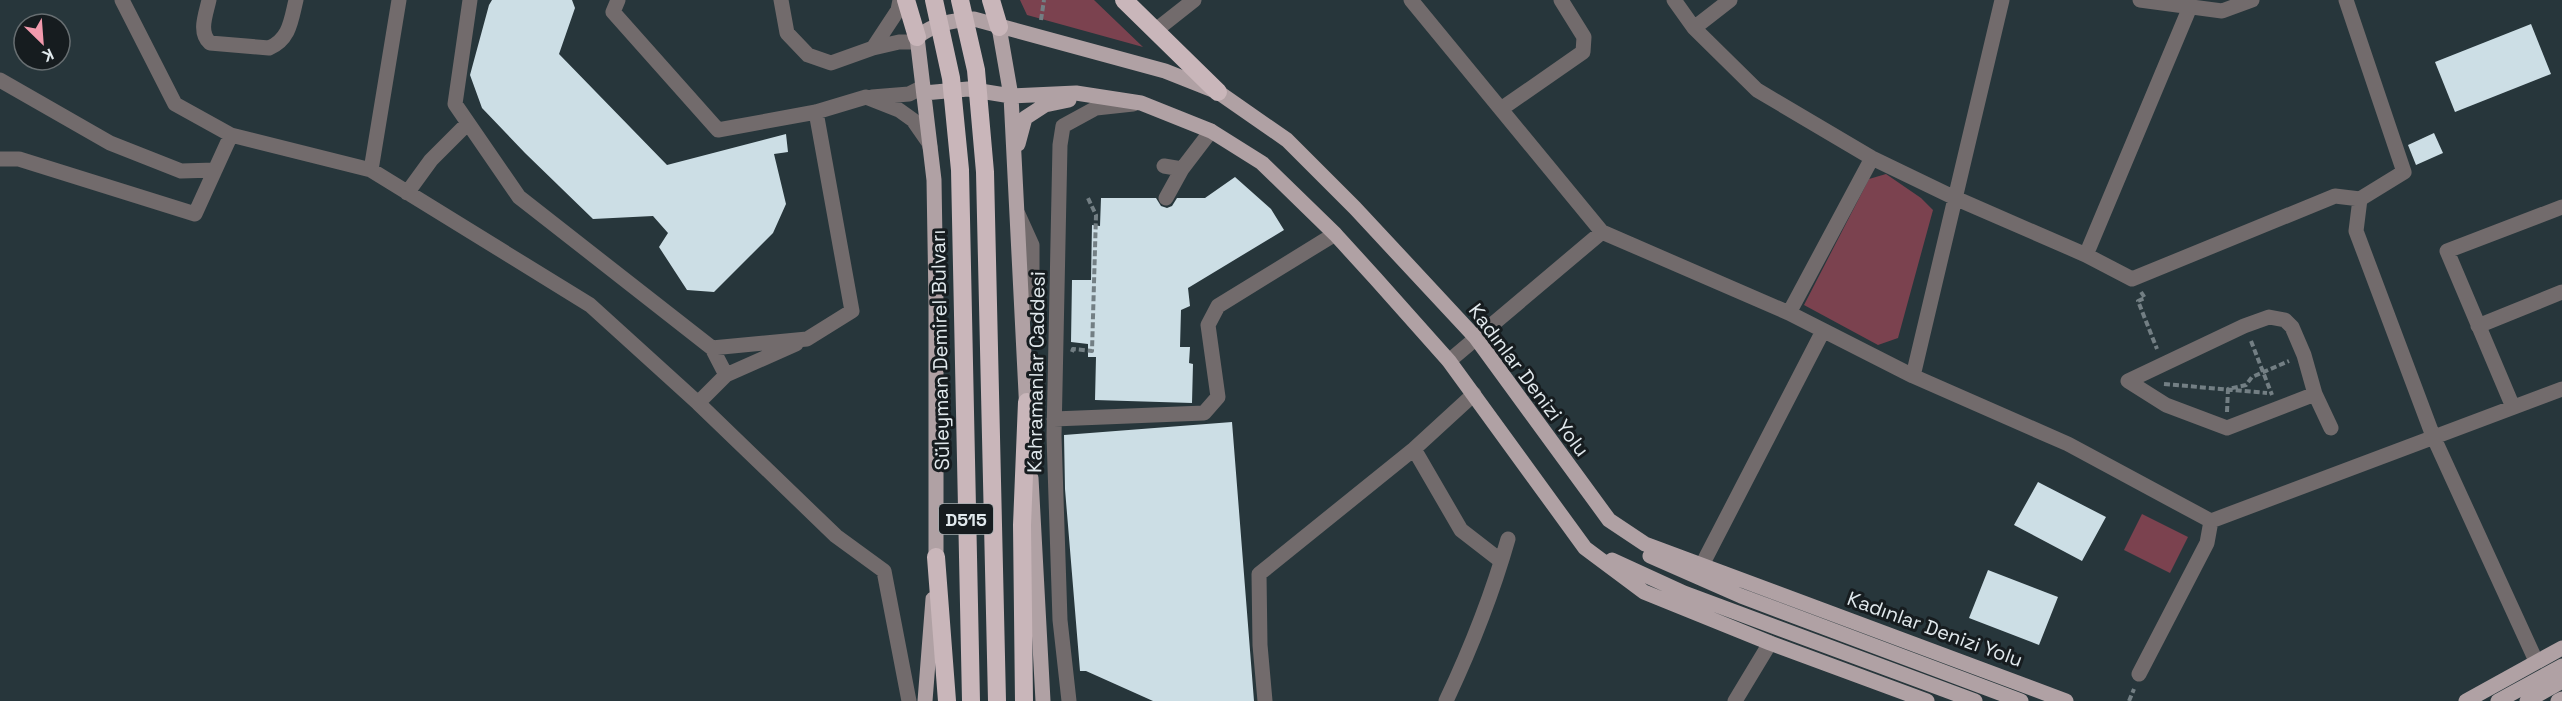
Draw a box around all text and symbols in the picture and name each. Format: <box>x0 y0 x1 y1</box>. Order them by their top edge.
north arrow <box>12 12 72 72</box>
text: K <box>39 44 57 67</box>
street label: Süleyman Demirel Bulvarı <box>925 229 955 471</box>
street label: Kahramanlar Caddesi <box>1021 271 1051 473</box>
street label: Kadınlar Denizi Yolu <box>1463 298 1595 462</box>
road number: D515 <box>939 504 993 534</box>
street label: Kadınlar Denizi Yolu <box>1844 585 2026 673</box>

